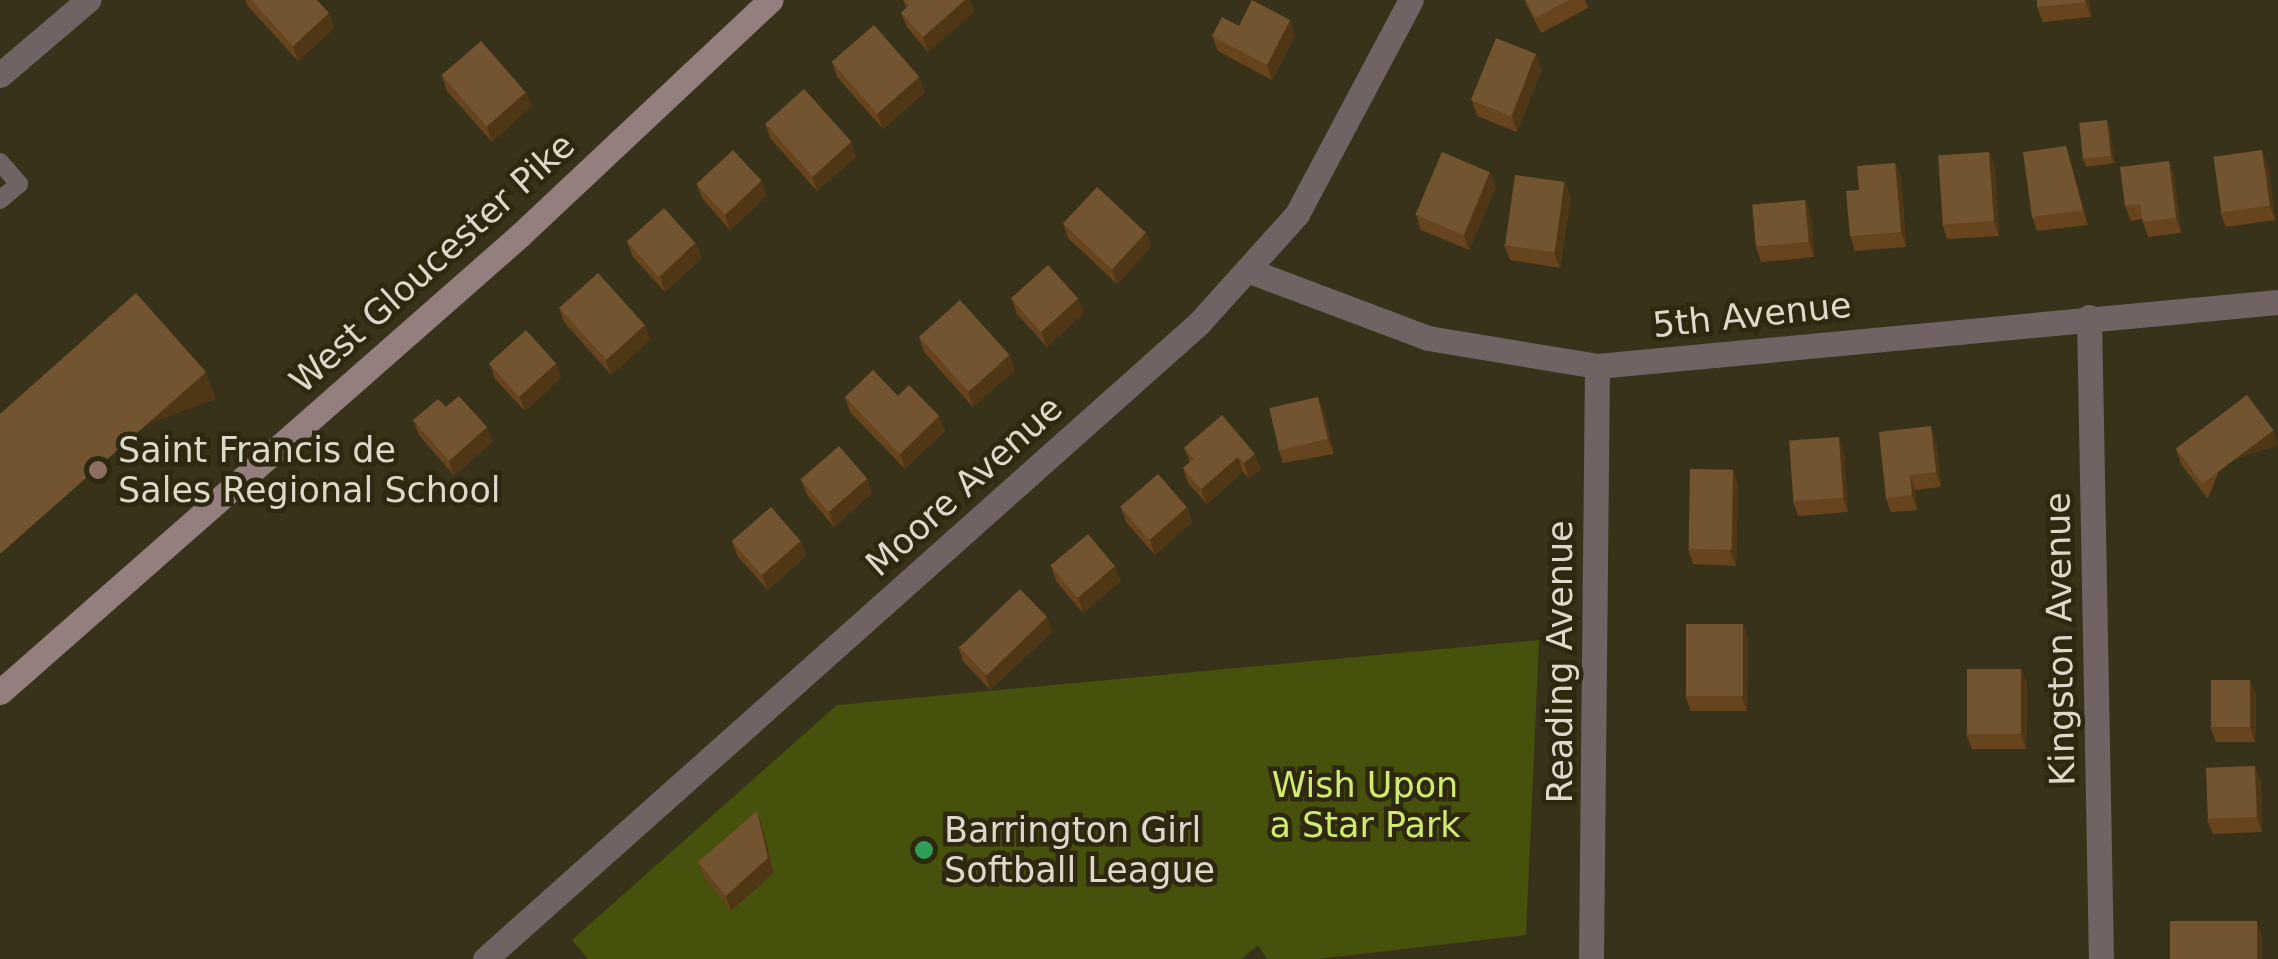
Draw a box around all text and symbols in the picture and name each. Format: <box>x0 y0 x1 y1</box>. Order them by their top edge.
street label: West Gloucester Pike <box>281 124 583 402</box>
street label: 5th Avenue <box>1651 284 1853 346</box>
street label: Moore Avenue <box>857 387 1071 585</box>
place label: Saint Francis de Sales Regional School <box>118 429 501 511</box>
marker: Saint Francis de Sales Regional School <box>87 459 109 481</box>
street label: Kingston Avenue <box>2036 492 2084 786</box>
street label: Reading Avenue <box>1539 520 1581 804</box>
park label: Wish Upon a Star Park <box>1269 764 1461 846</box>
place label: Barrington Girl Softball League <box>944 809 1215 891</box>
marker: Barrington Girl Softball League <box>913 839 935 861</box>

